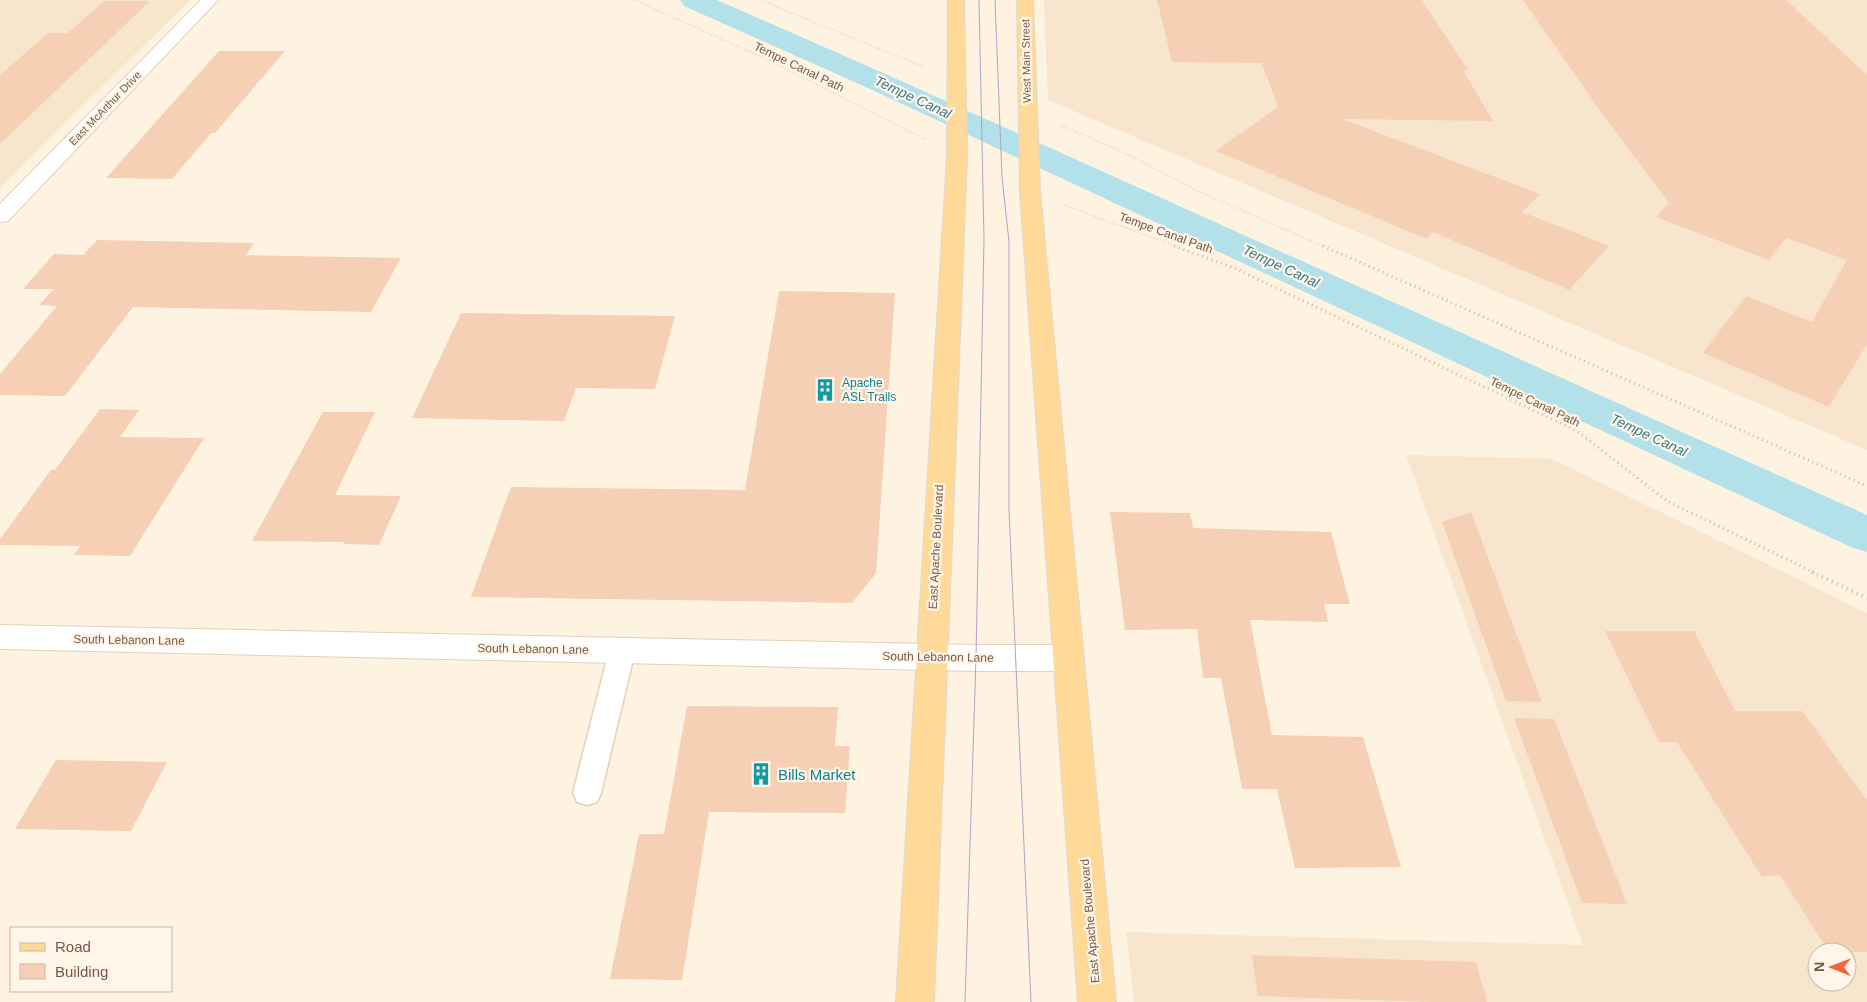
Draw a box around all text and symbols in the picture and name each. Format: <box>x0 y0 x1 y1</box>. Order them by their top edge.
street label: West Main Street <box>1019 19 1033 103</box>
street label: Tempe Canal Path <box>752 39 846 95</box>
street label: East McArthur Drive <box>66 68 144 148</box>
water label: Tempe Canal <box>872 72 955 122</box>
street label: Tempe Canal Path <box>1117 210 1215 256</box>
water label: Tempe Canal <box>1240 241 1323 291</box>
street label: Tempe Canal Path <box>1488 374 1582 430</box>
place label: Apache ASL Trails <box>842 376 896 404</box>
building icon: Apache ASL Trails <box>812 377 838 403</box>
water label: Tempe Canal <box>1608 410 1691 460</box>
street label: East Apache Boulevard <box>926 484 946 610</box>
street label: South Lebanon Lane <box>73 632 185 648</box>
street label: South Lebanon Lane <box>477 641 589 657</box>
street label: South Lebanon Lane <box>882 649 994 665</box>
building icon: Bills Market <box>748 761 774 787</box>
place label: Bills Market <box>778 766 856 783</box>
street label: East Apache Boulevard <box>1078 858 1102 984</box>
legend <box>10 927 172 992</box>
text: Road <box>55 938 91 955</box>
north arrow <box>1807 942 1857 992</box>
text: N <box>1811 962 1827 972</box>
text: Building <box>55 963 108 980</box>

